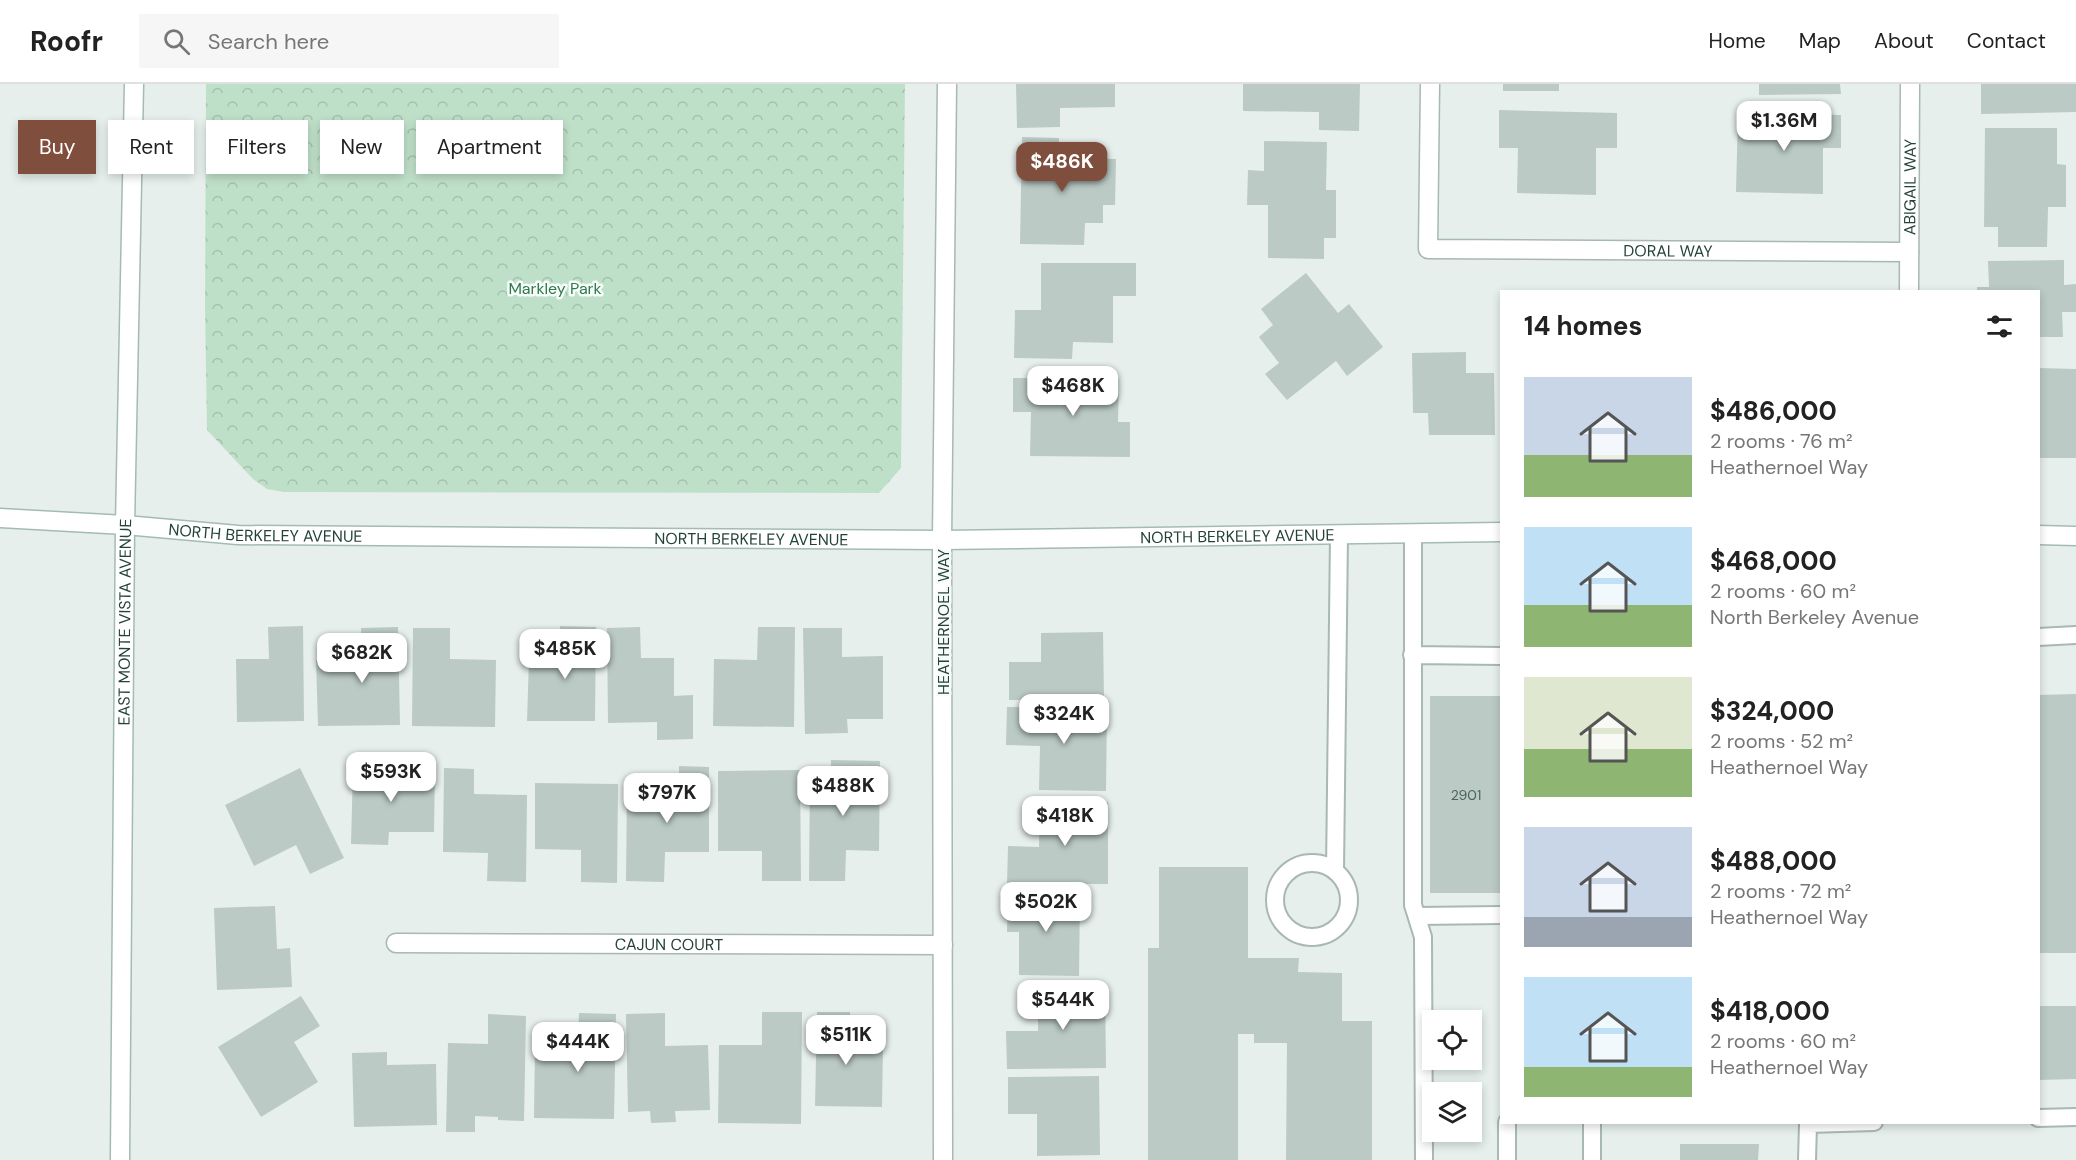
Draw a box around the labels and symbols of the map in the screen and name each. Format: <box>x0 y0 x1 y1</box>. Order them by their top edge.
pin: $1.36M <box>1735 101 1833 152</box>
street label: ABIGAIL WAY <box>1899 139 1921 235</box>
pin: $486K <box>1020 142 1104 193</box>
street label: DORAL WAY <box>1623 240 1713 262</box>
park label: Markley Park <box>508 278 602 299</box>
pin: $468K <box>1031 366 1115 417</box>
street label: EAST MONTE VISTA AVENUE <box>113 518 136 725</box>
street label: NORTH BERKELEY AVENUE <box>168 519 363 547</box>
street label: NORTH BERKELEY AVENUE <box>1140 524 1335 548</box>
street label: NORTH BERKELEY AVENUE <box>654 528 849 550</box>
street label: HEATHERNOEL WAY <box>933 549 954 695</box>
pin: $485K <box>523 629 607 680</box>
pin: $682K <box>320 633 404 684</box>
pin: $324K <box>1022 694 1106 745</box>
pin: $593K <box>349 752 433 803</box>
pin: $488K <box>801 766 885 817</box>
pin: $797K <box>625 773 709 824</box>
house number: 2901 <box>1451 786 1481 804</box>
pin: $418K <box>1023 796 1107 847</box>
pin: $502K <box>1004 882 1088 933</box>
street label: CAJUN COURT <box>615 934 723 955</box>
pin: $544K <box>1021 980 1105 1031</box>
pin: $511K <box>804 1015 888 1066</box>
pin: $444K <box>536 1022 620 1073</box>

